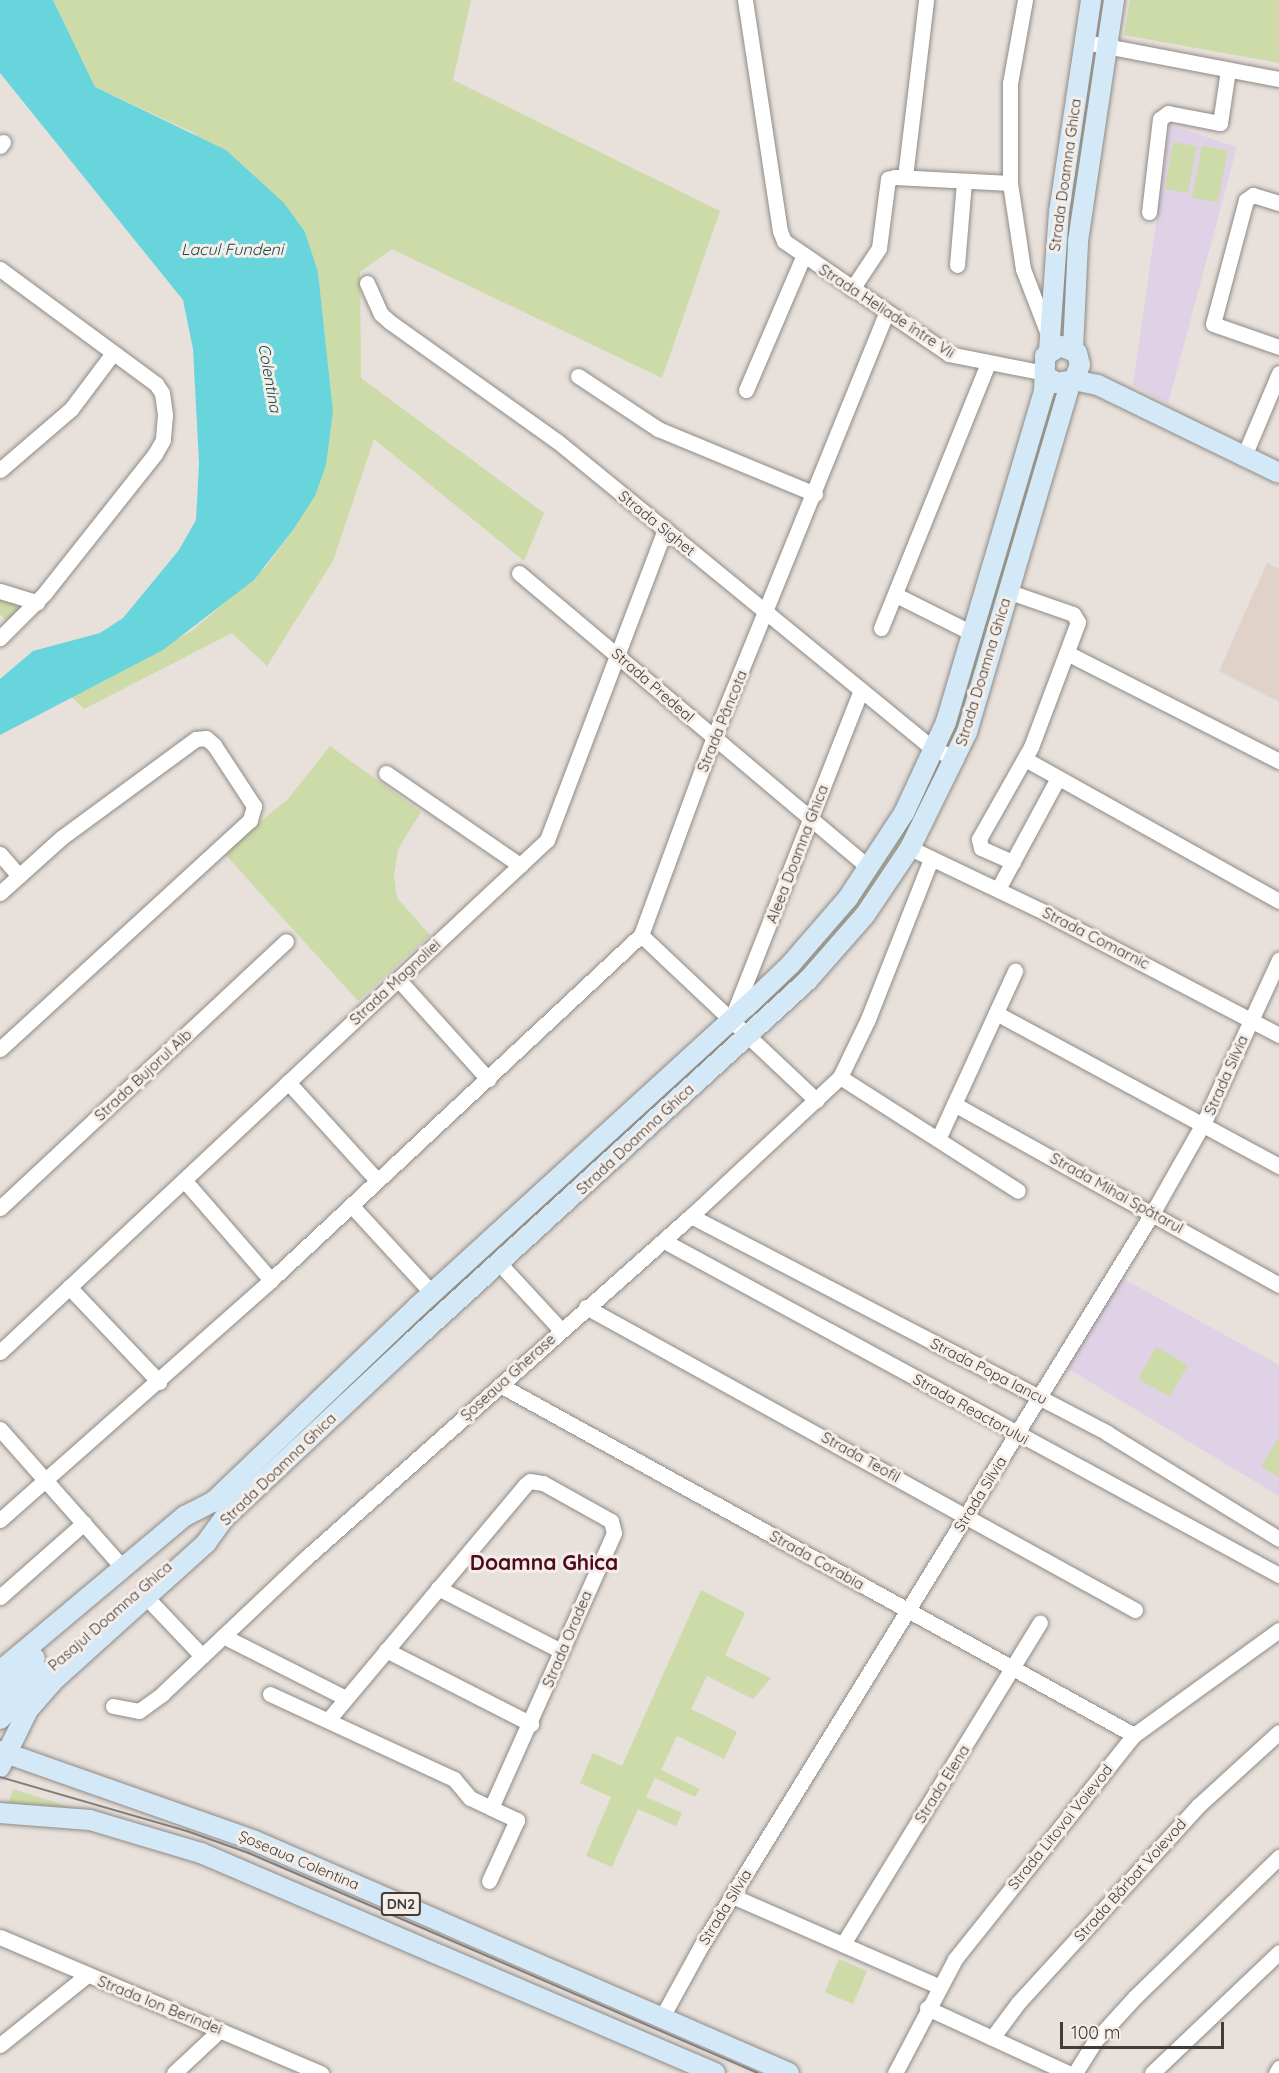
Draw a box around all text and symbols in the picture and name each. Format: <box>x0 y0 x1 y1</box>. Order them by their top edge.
street label: Strada Doamna Ghica <box>1045 97 1085 253</box>
water label: Lacul Fundeni <box>181 239 283 259</box>
street label: Strada Heliade între Vii <box>816 260 958 362</box>
water label: Colentina <box>254 342 286 414</box>
street label: Strada Sighet <box>615 487 699 559</box>
street label: Strada Doamna Ghica <box>952 596 1014 748</box>
street label: Strada Predeal <box>608 644 698 726</box>
street label: Strada Pâncota <box>693 668 751 774</box>
street label: Aleea Doamna Ghica <box>762 782 832 926</box>
street label: Strada Comarnic <box>1040 903 1152 973</box>
street label: Strada Magnoliei <box>346 935 444 1029</box>
street label: Strada Bujorul Alb <box>91 1025 195 1125</box>
street label: Strada Silvia <box>1200 1032 1252 1118</box>
street label: Strada Doamna Ghica <box>573 1080 697 1198</box>
street label: Strada Mihai Spătarul <box>1047 1149 1187 1237</box>
street label: Șoseaua Gherase <box>457 1330 559 1424</box>
street label: Strada Popa Iancu <box>928 1334 1050 1408</box>
street label: Strada Reactorului <box>910 1370 1032 1448</box>
street label: Strada Doamna Ghica <box>216 1409 340 1529</box>
street label: Strada Teofil <box>818 1428 904 1486</box>
street label: Strada Silvia <box>950 1453 1010 1535</box>
street label: Strada Corabia <box>767 1527 867 1593</box>
district label: Doamna Ghica <box>470 1549 618 1575</box>
street label: Pasajul Doamna Ghica <box>44 1557 176 1675</box>
street label: Strada Oradea <box>539 1588 595 1690</box>
street label: Strada Elena <box>911 1742 973 1826</box>
street label: Strada Litovoi Voievod <box>1004 1761 1116 1893</box>
street label: Strada Bărbat Voievod <box>1070 1815 1190 1945</box>
street label: Șoseaua Colentina <box>236 1826 362 1894</box>
street label: Strada Silvia <box>695 1866 755 1948</box>
road number: DN2 <box>380 1893 422 1915</box>
street label: Strada Ion Berindei <box>95 1972 225 2038</box>
scale bar <box>1063 2010 1226 2048</box>
text: 100 m <box>1071 2021 1120 2044</box>

